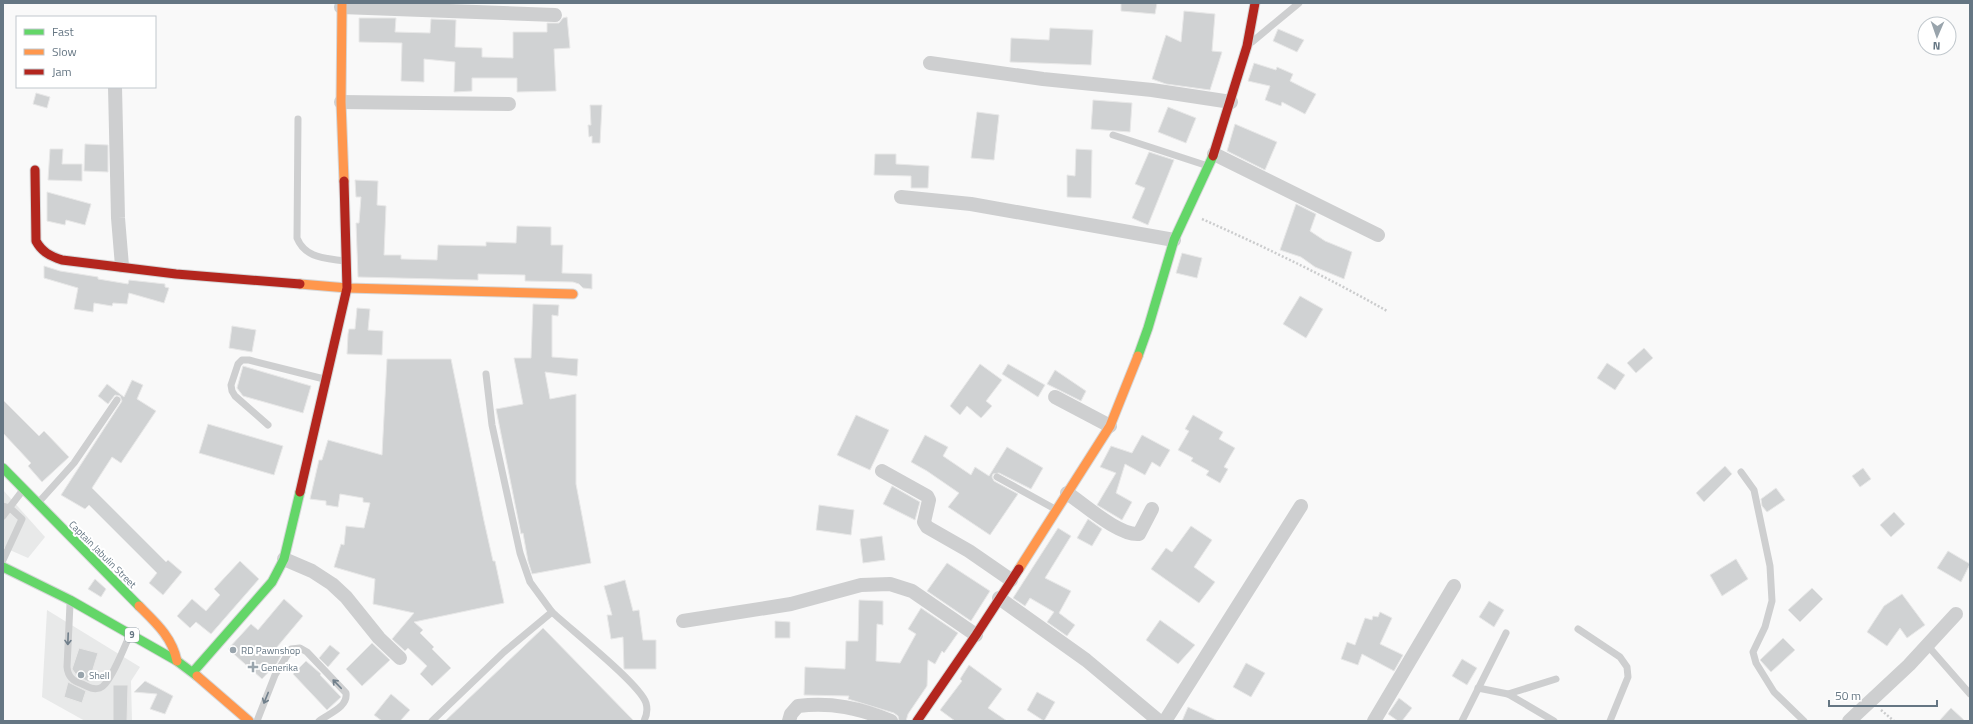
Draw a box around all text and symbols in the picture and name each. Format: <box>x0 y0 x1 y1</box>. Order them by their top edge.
legend <box>16 16 156 88</box>
north arrow <box>1917 16 1957 56</box>
text: Fast <box>52 22 75 41</box>
text: N <box>1933 38 1941 54</box>
text: Slow <box>52 42 77 61</box>
text: Jam <box>52 62 72 81</box>
street label: Captain Jabulin Street <box>65 517 140 592</box>
road number: 9 <box>125 628 139 642</box>
one-way arrow <box>65 632 72 645</box>
place label: RD Pawnshop <box>241 643 300 658</box>
marker: RD Pawnshop <box>228 645 238 655</box>
place label: Generika <box>261 660 298 675</box>
marker: Generika <box>248 662 258 672</box>
place label: Shell <box>89 668 109 683</box>
marker: Shell <box>76 670 86 680</box>
one-way arrow <box>333 679 342 689</box>
scale bar <box>1829 682 1937 708</box>
text: 50 m <box>1835 686 1861 705</box>
one-way arrow <box>262 691 269 703</box>

